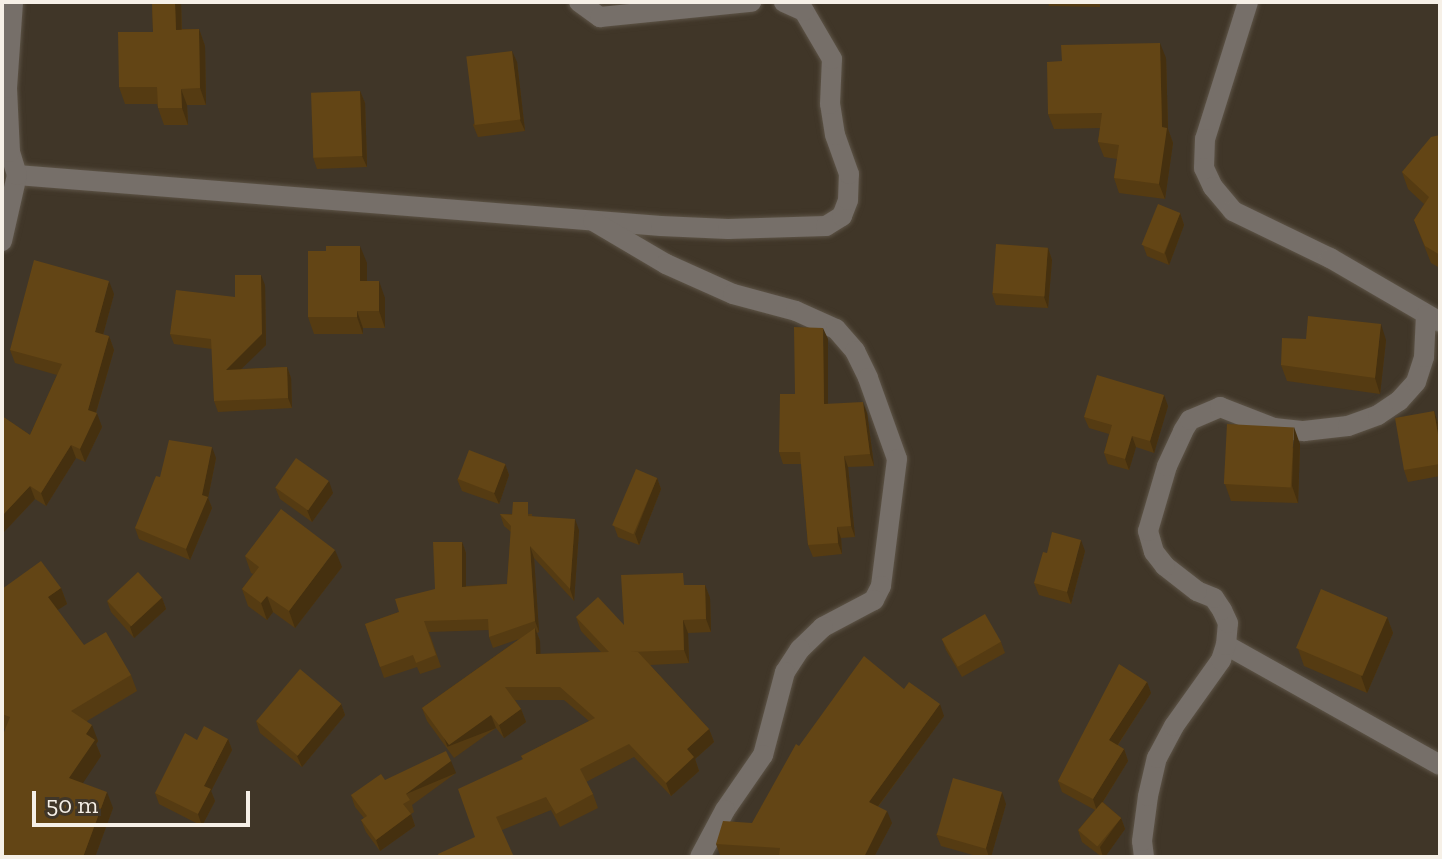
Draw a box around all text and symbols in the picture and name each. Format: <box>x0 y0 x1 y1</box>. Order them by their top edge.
scale bar <box>36 775 254 825</box>
text: 50 m <box>46 790 98 819</box>

